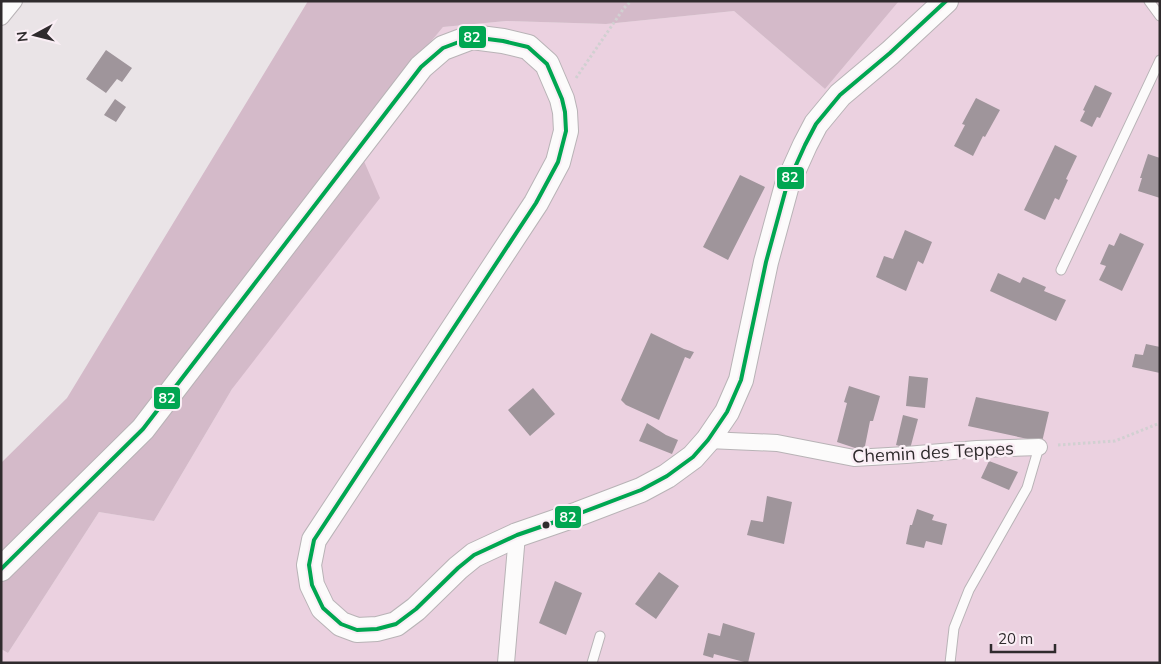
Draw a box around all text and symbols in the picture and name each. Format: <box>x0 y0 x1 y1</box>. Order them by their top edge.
north arrow <box>10 10 60 60</box>
line badge: 82 <box>458 25 487 49</box>
text: 82 <box>464 28 480 46</box>
text: N <box>13 30 32 43</box>
line badge: 82 <box>776 166 805 190</box>
text: 82 <box>782 168 798 186</box>
line badge: 82 <box>153 386 181 410</box>
text: 82 <box>159 389 175 407</box>
street label: Chemin des Teppes <box>852 436 1014 468</box>
line badge: 82 <box>554 505 582 529</box>
text: 82 <box>560 508 576 526</box>
unlabelled marker <box>541 520 551 530</box>
scale bar <box>991 622 1055 654</box>
text: 20 m <box>998 629 1033 648</box>

